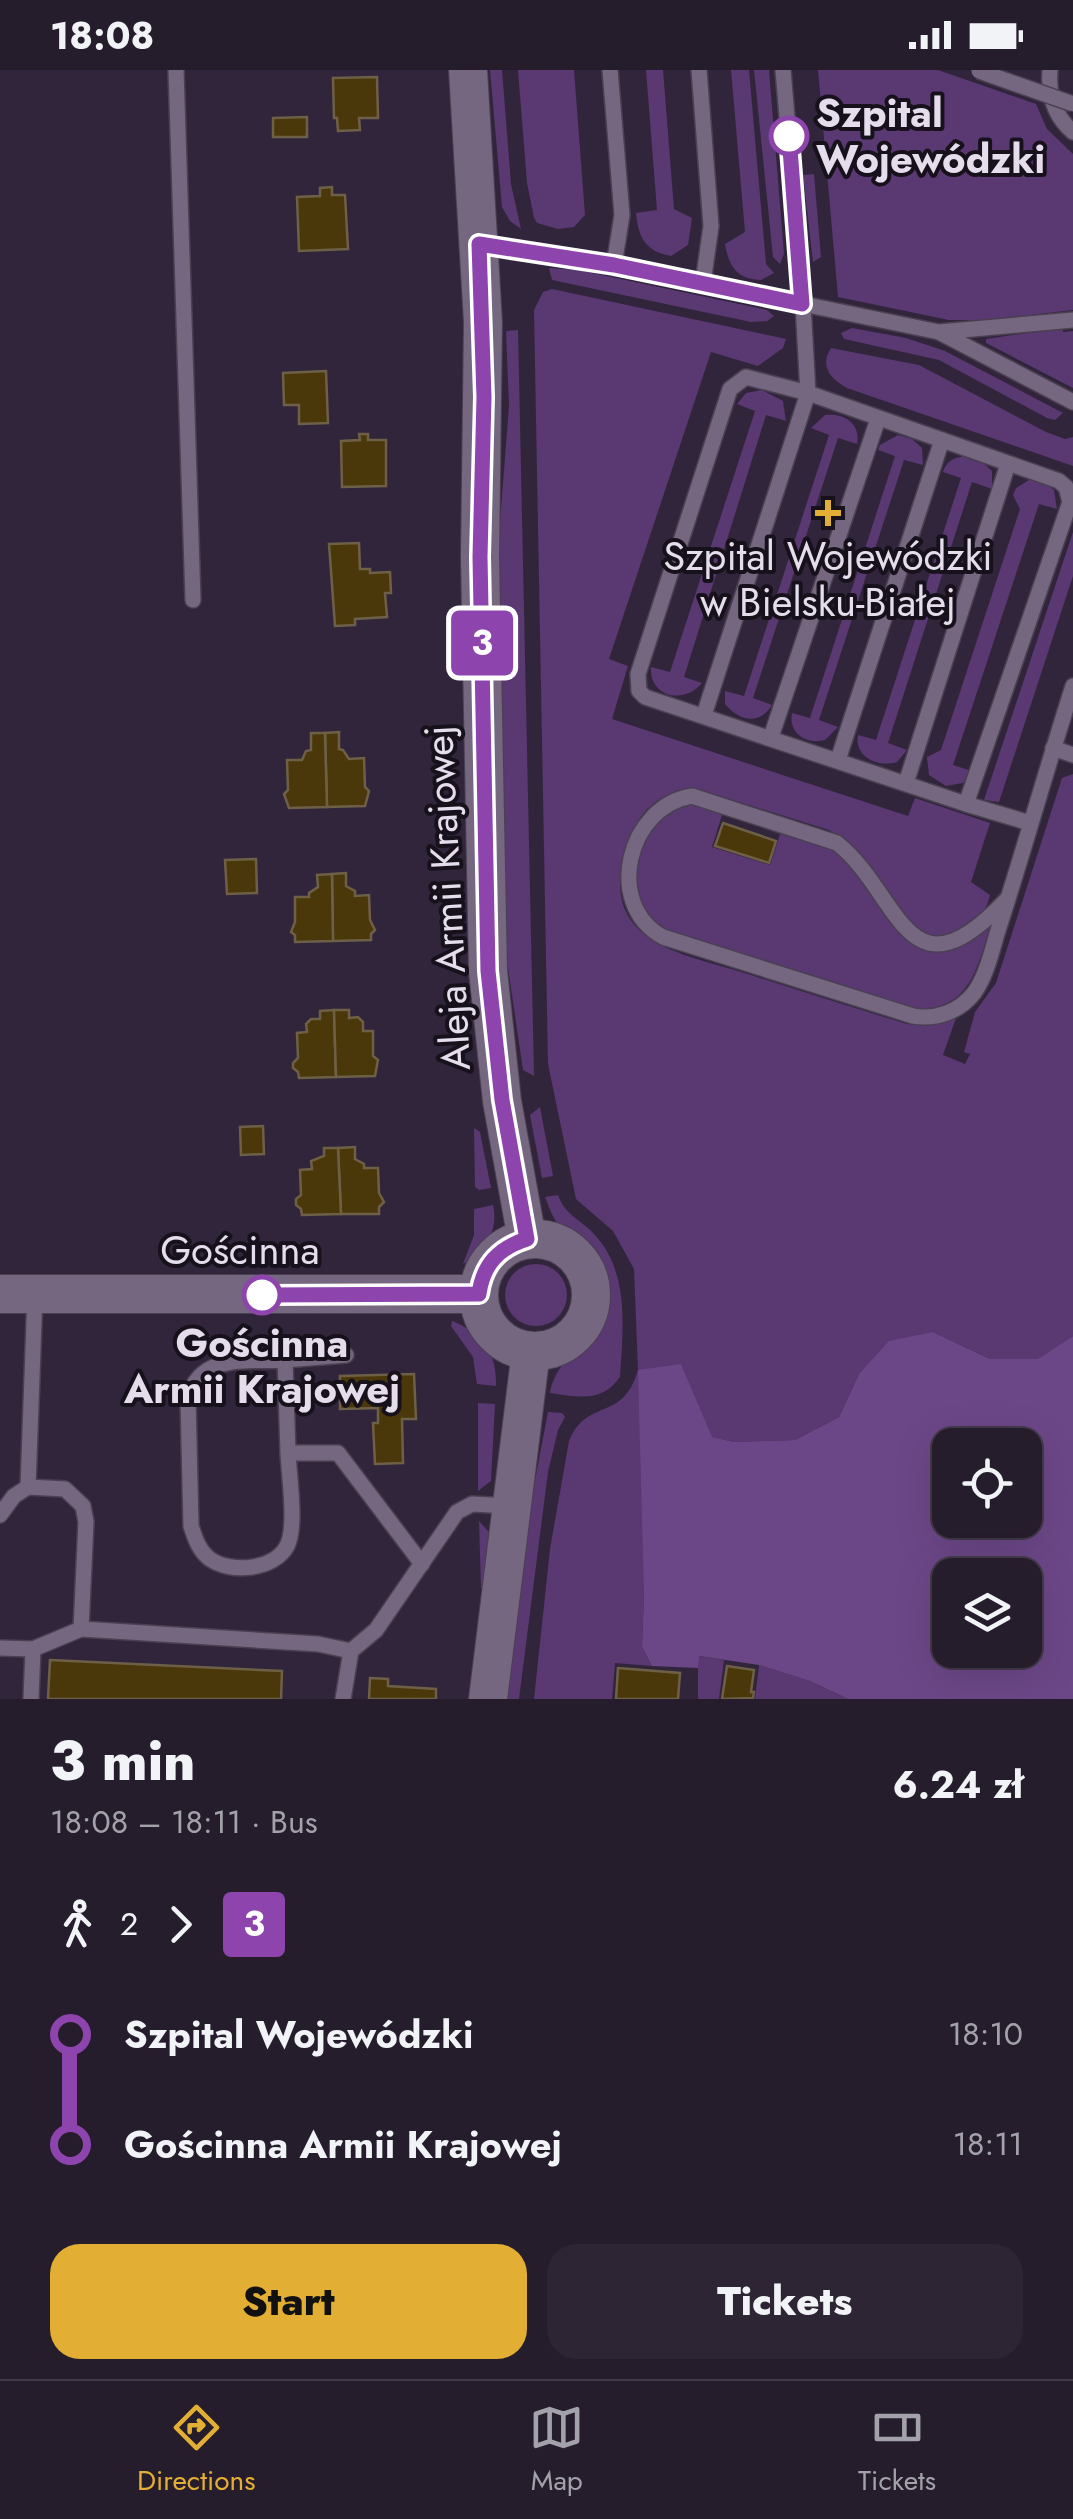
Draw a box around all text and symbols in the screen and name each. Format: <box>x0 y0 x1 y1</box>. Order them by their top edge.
text: 18:08 <box>50 8 154 63</box>
place label: Szpital Wojewódzki <box>816 84 1045 188</box>
marker: Szpital Wojewódzki <box>770 117 808 155</box>
marker: Szpital Wojewódzki w Bielsku-Białej <box>815 500 841 526</box>
place label: Szpital Wojewódzki w Bielsku-Białej <box>663 527 993 631</box>
line badge: 3 <box>450 610 514 676</box>
text: 3 <box>471 618 493 668</box>
street label: Aleja Armii Krajowej <box>409 724 485 1072</box>
street label: Gościnna <box>160 1221 320 1279</box>
marker: Gościnna Armii Krajowej <box>243 1276 281 1314</box>
place label: Gościnna Armii Krajowej <box>123 1314 400 1418</box>
map controls <box>932 1428 1042 1668</box>
button: locate <box>932 1428 1042 1538</box>
button: layers <box>932 1558 1042 1668</box>
text: 3 min <box>50 1721 196 1801</box>
text: 6.24 zł <box>892 1757 1023 1812</box>
text: 18:08 – 18:11 · Bus <box>50 1799 318 1845</box>
icon: walk <box>50 1897 105 1952</box>
icon: forward <box>153 1897 208 1952</box>
text: 3 <box>243 1899 265 1949</box>
text: 2 <box>120 1901 138 1947</box>
text: Szpital Wojewódzki <box>124 2007 474 2062</box>
text: 18:10 <box>948 2011 1023 2057</box>
text: Gościnna Armii Krajowej <box>124 2117 562 2172</box>
text: 18:11 <box>953 2121 1023 2167</box>
button: Start <box>50 2244 527 2359</box>
button: Tickets <box>547 2244 1023 2359</box>
tab: Directions <box>137 2400 255 2501</box>
tab: Map <box>529 2400 584 2501</box>
tab: Tickets <box>858 2400 936 2501</box>

